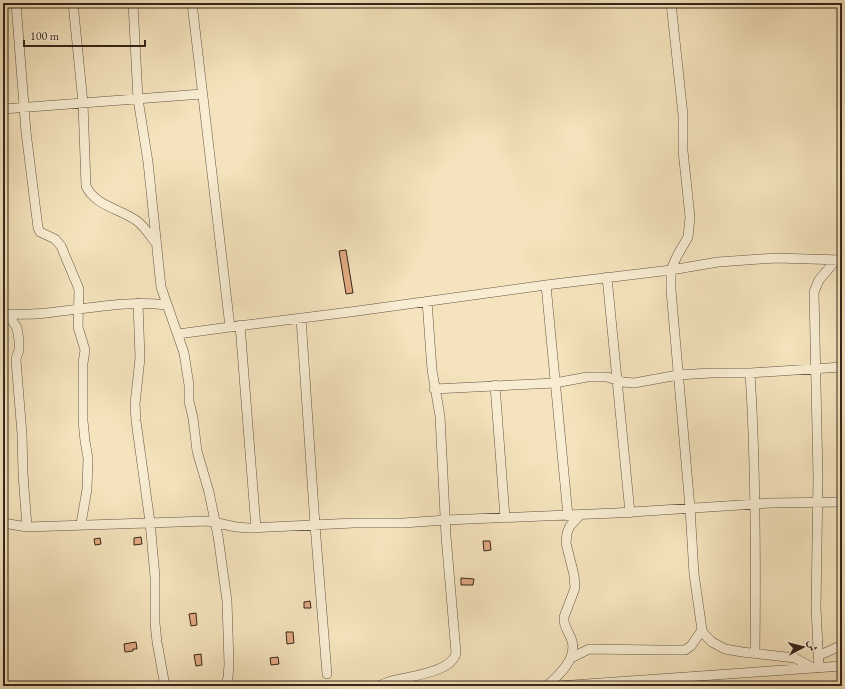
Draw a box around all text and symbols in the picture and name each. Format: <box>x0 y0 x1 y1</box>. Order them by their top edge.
scale bar <box>24 22 145 48</box>
text: 100 m <box>30 28 60 44</box>
north arrow <box>783 627 823 667</box>
text: ش <box>805 640 821 652</box>

